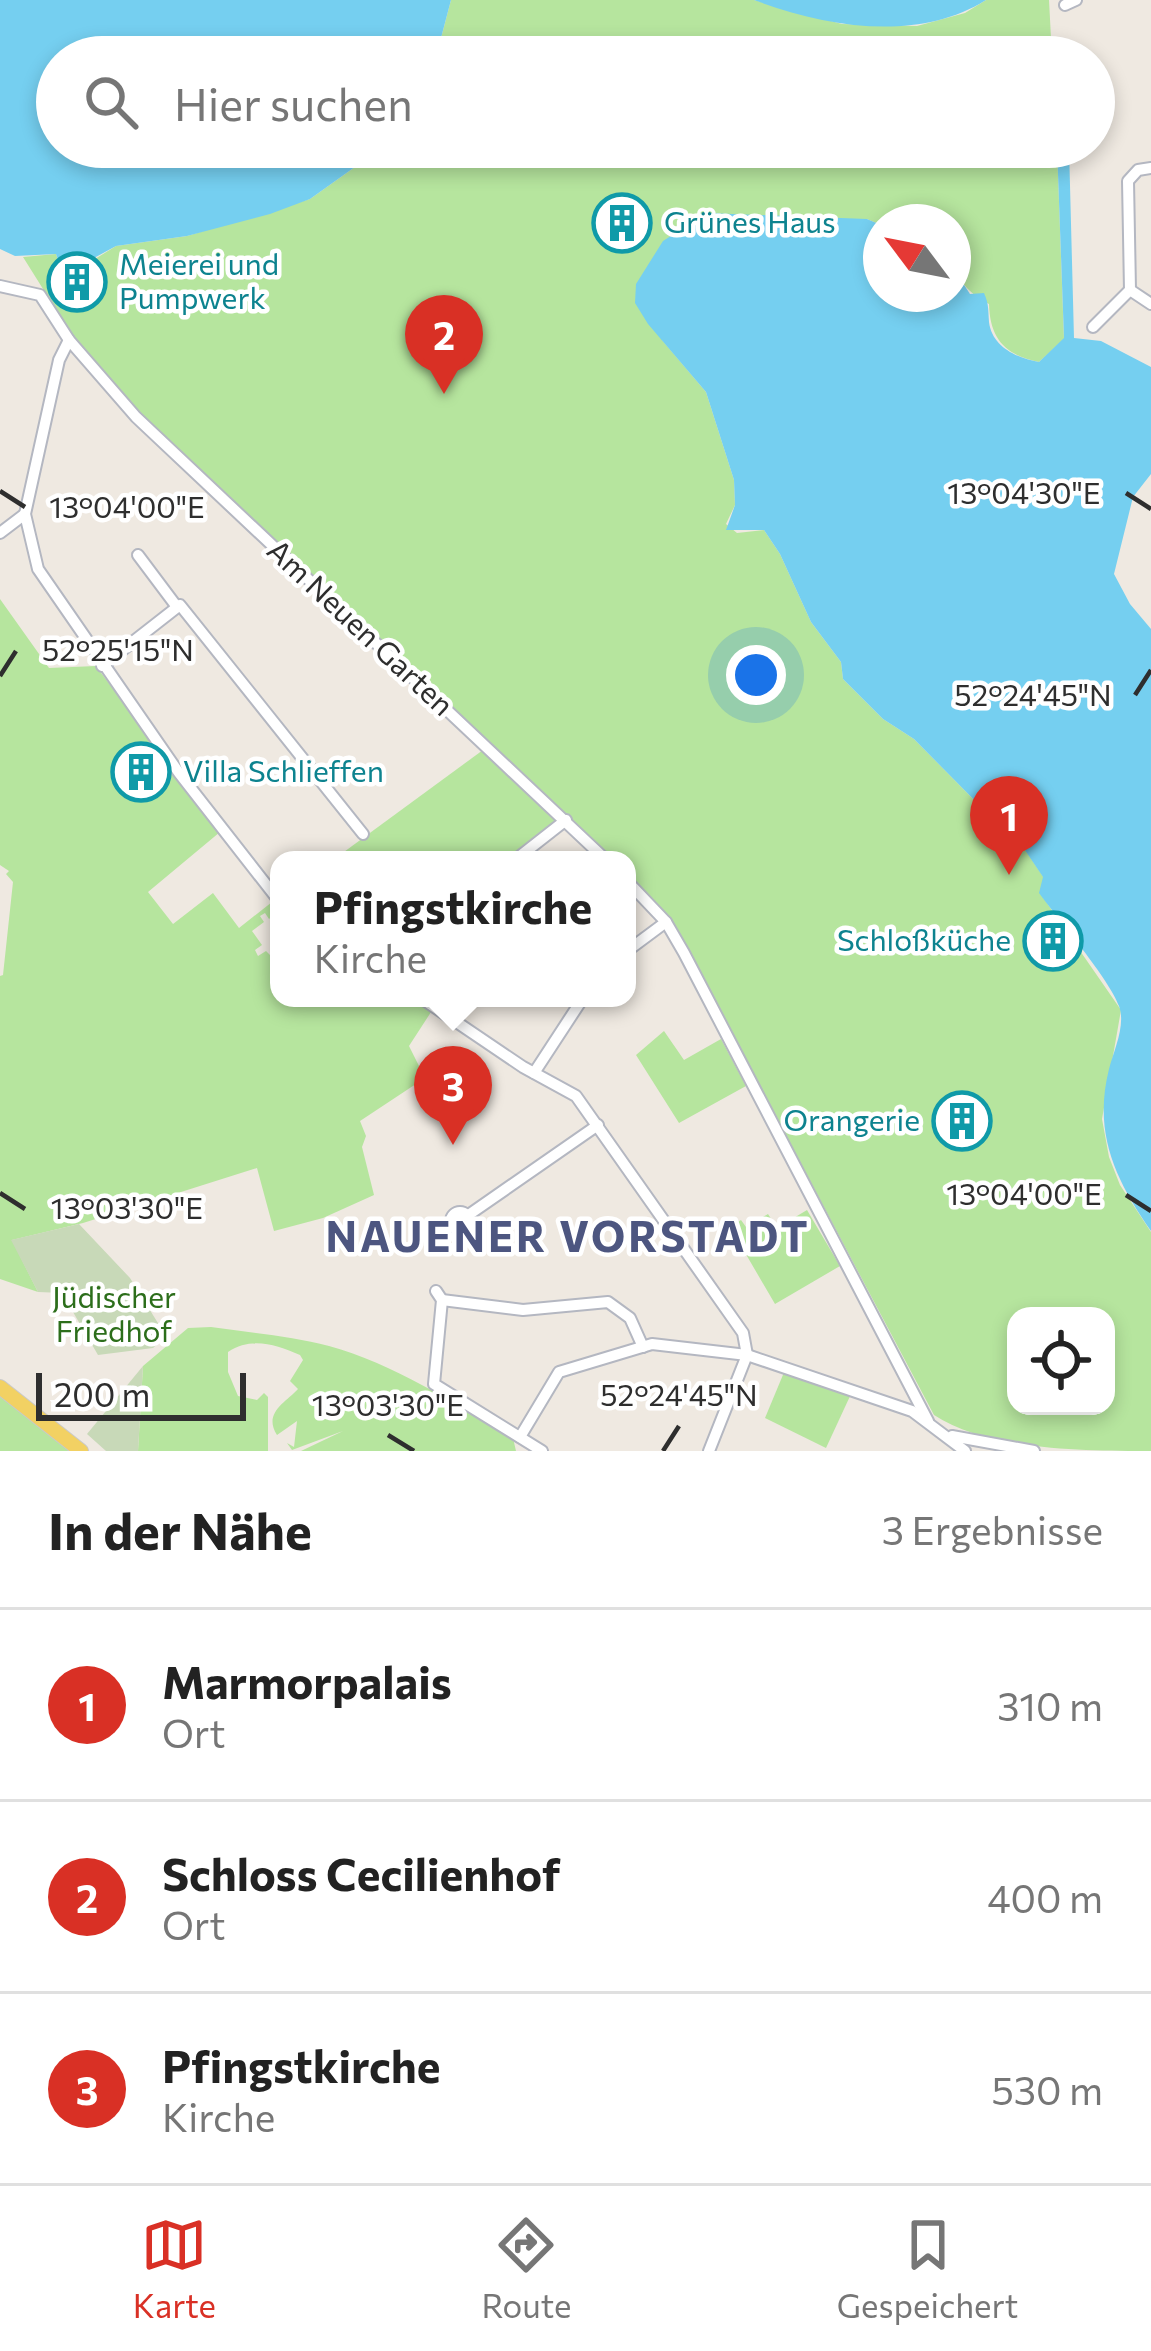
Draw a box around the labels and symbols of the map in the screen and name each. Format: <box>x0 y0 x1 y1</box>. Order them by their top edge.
building icon: Grünes Haus <box>591 192 653 254</box>
place label: Grünes Haus <box>664 202 836 239</box>
north arrow <box>863 204 971 312</box>
place label: Meierei und Pumpwerk <box>119 244 279 315</box>
building icon: Meierei und Pumpwerk <box>46 251 108 313</box>
pin: 2 <box>405 295 483 394</box>
text: 13°04'30"E <box>947 473 1101 510</box>
text: 13°04'00"E <box>49 487 205 524</box>
street label: Am Neuen Garten <box>261 530 463 722</box>
text: 52°25'15"N <box>42 630 194 667</box>
your location <box>726 645 786 705</box>
text: 52°24'45"N <box>954 675 1112 712</box>
building icon: Villa Schlieffen <box>110 741 172 803</box>
place label: Villa Schlieffen <box>183 751 384 788</box>
pin: 1 <box>970 776 1048 875</box>
building icon: Schloßküche <box>1022 910 1084 972</box>
place label: Schloßküche <box>837 920 1011 957</box>
pin: 3 <box>414 1046 492 1145</box>
building icon: Orangerie <box>931 1090 993 1152</box>
place label: Orangerie <box>784 1100 920 1137</box>
text: 13°04'00"E <box>946 1174 1102 1211</box>
text: 13°03'30"E <box>51 1188 203 1225</box>
district label: NAUENER VORSTADT <box>325 1209 811 1261</box>
park label: Jüdischer Friedhof <box>52 1277 176 1348</box>
scale bar <box>36 1367 246 1420</box>
text: 52°24'45"N <box>600 1375 758 1412</box>
text: 13°03'30"E <box>312 1385 464 1422</box>

